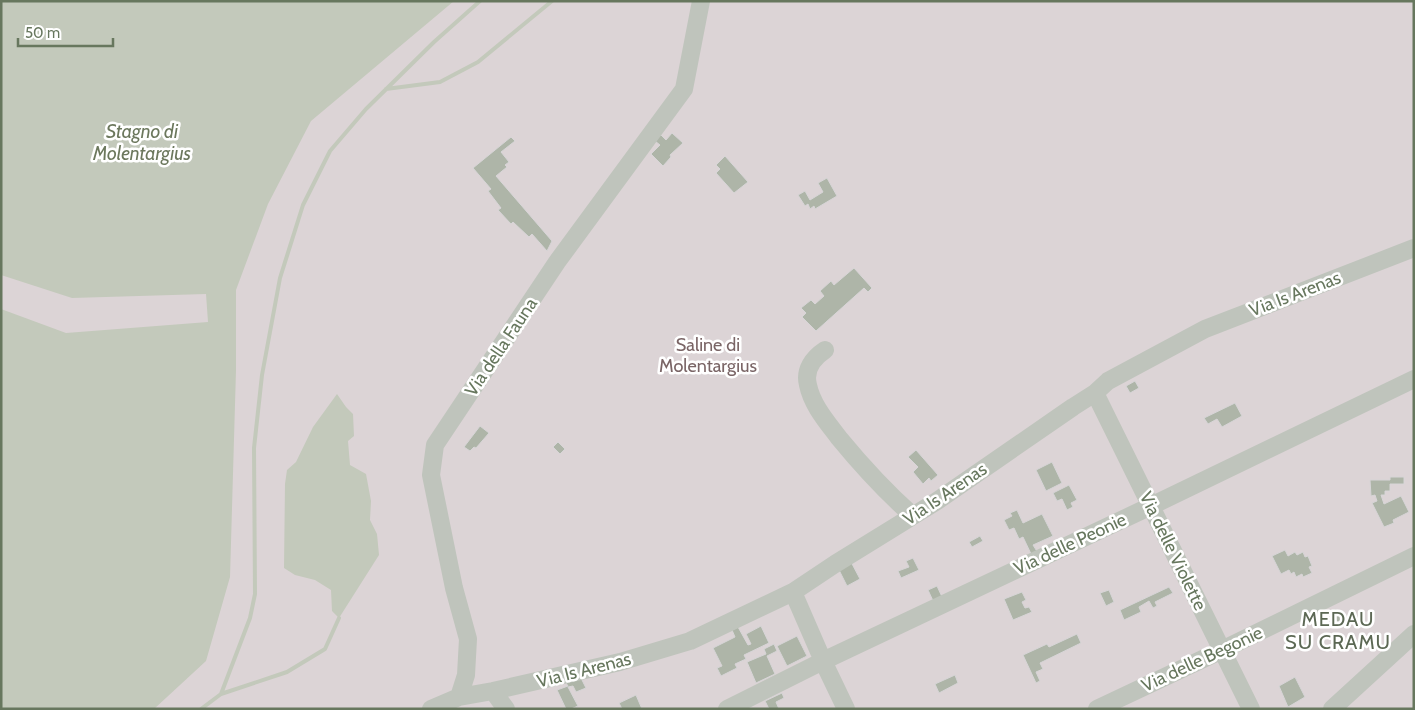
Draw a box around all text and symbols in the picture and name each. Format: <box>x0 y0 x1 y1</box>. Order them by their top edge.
scale bar <box>18 15 112 47</box>
text: 50 m <box>25 24 60 42</box>
water label: Stagno di Molentargius <box>92 120 191 165</box>
street label: Via Is Arenas <box>1246 267 1344 321</box>
street label: Via della Fauna <box>460 293 542 400</box>
park label: Saline di Molentargius <box>659 334 757 377</box>
street label: Via Is Arenas <box>899 458 991 530</box>
street label: Via delle Violette <box>1135 488 1211 614</box>
street label: Via delle Peonie <box>1010 508 1130 580</box>
district label: MEDAU SU CRAMU <box>1285 607 1391 654</box>
street label: Via delle Begonie <box>1138 621 1266 697</box>
street label: Via Is Arenas <box>535 648 633 692</box>

